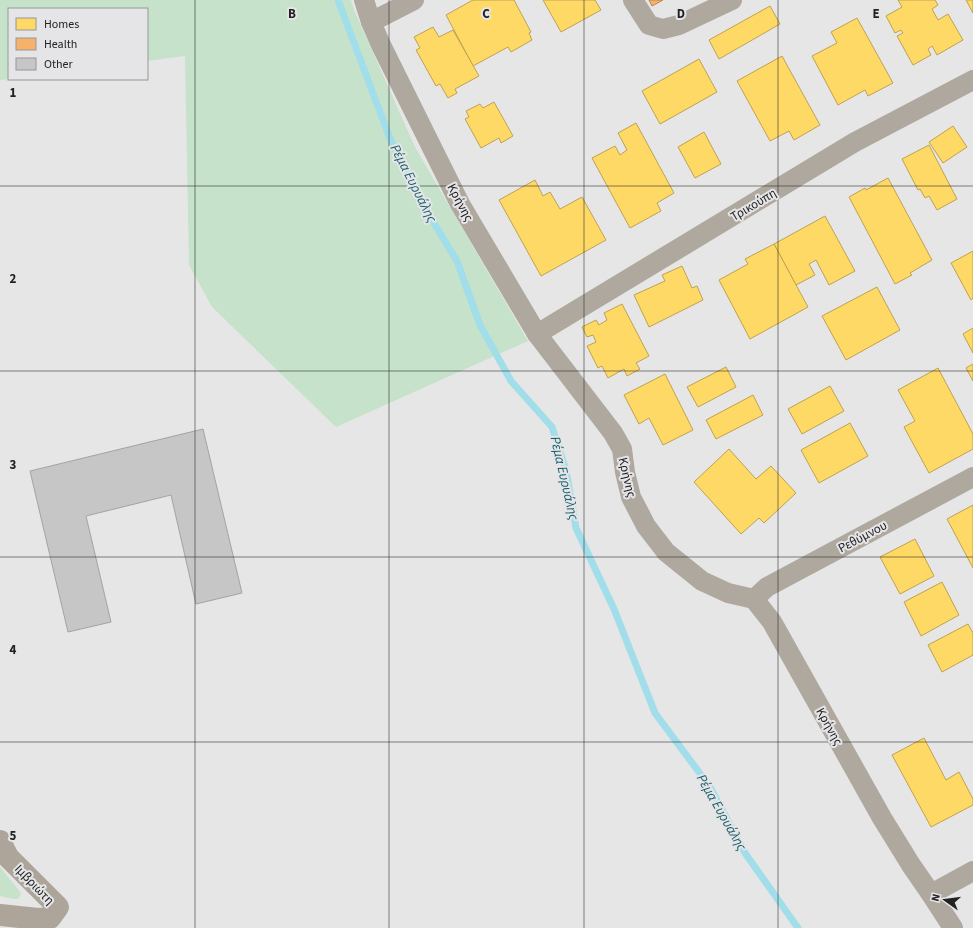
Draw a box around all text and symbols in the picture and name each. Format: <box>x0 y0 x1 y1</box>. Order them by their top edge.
text: B <box>288 5 296 23</box>
text: C <box>482 5 490 23</box>
text: D <box>677 5 685 23</box>
text: E <box>872 5 880 23</box>
legend <box>8 8 148 80</box>
text: Homes <box>44 16 79 33</box>
text: Health <box>44 36 77 53</box>
text: Other <box>44 56 74 73</box>
text: 1 <box>10 84 17 102</box>
water label: Ρέμα Ευρυάλης <box>385 141 441 226</box>
street label: Κρήνης <box>443 180 478 225</box>
street label: Τρικούπη <box>727 184 780 226</box>
text: 2 <box>10 270 17 288</box>
water label: Ρέμα Ευρυάλης <box>545 434 583 522</box>
street label: Κρήνης <box>614 455 640 499</box>
text: 3 <box>10 456 17 474</box>
street label: Ρεθύμνου <box>835 516 890 557</box>
text: 4 <box>10 641 17 659</box>
street label: Κρήνης <box>811 704 847 749</box>
water label: Ρέμα Ευρυάλης <box>691 770 751 855</box>
text: 5 <box>10 827 17 845</box>
street label: Ιμβριώτη <box>10 860 58 909</box>
north arrow <box>925 880 965 920</box>
text: N <box>928 892 944 903</box>

